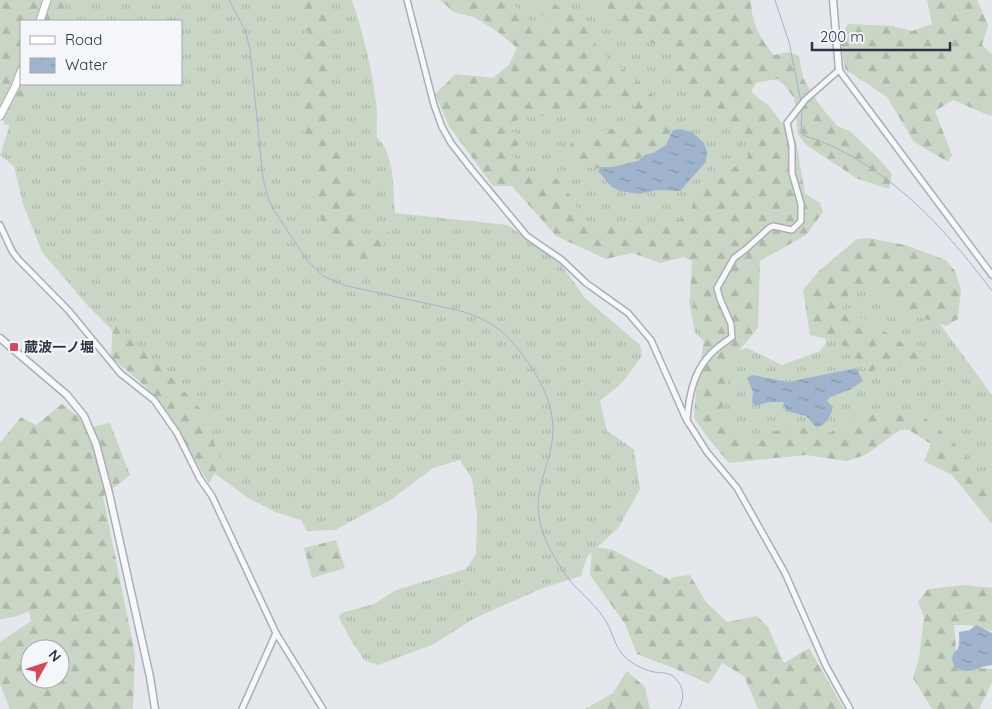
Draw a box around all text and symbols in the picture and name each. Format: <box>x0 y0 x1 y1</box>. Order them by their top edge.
legend <box>20 20 182 85</box>
scale bar <box>812 20 950 52</box>
text: 200 m <box>820 27 864 46</box>
text: Road <box>65 30 102 49</box>
text: Water <box>65 55 108 74</box>
place label: 蔵波一ノ堀 <box>24 338 94 356</box>
marker: 蔵波一ノ堀 <box>8 341 20 353</box>
north arrow <box>20 639 70 689</box>
text: N <box>45 646 65 665</box>

